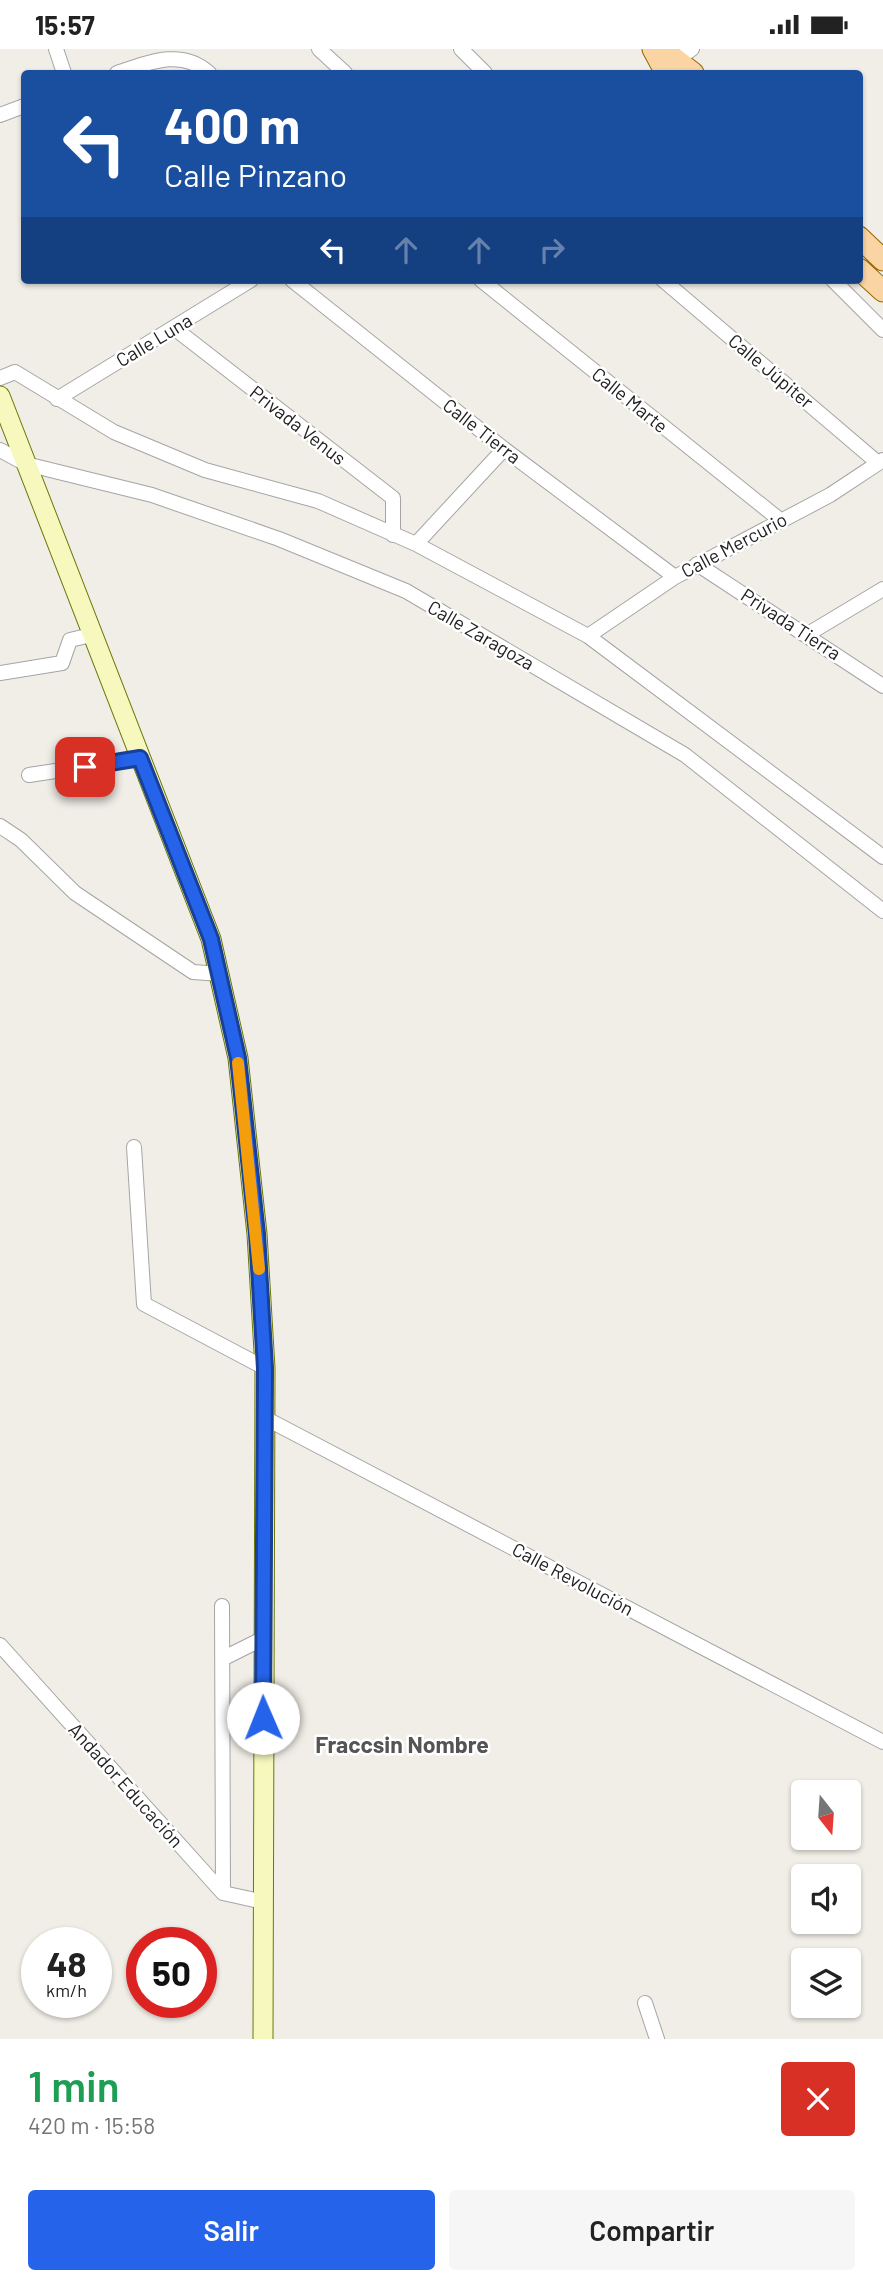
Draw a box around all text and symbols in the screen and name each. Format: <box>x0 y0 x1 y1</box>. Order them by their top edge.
text: 15:57 <box>35 9 95 40</box>
text: 400 m <box>164 95 300 154</box>
icon: left <box>49 98 140 189</box>
text: Calle Pinzano <box>164 155 347 193</box>
icon: left <box>314 231 352 269</box>
icon: ahead <box>387 231 425 269</box>
icon: ahead <box>460 231 498 269</box>
icon: right <box>533 231 571 269</box>
street label: Calle Luna <box>112 308 196 371</box>
street label: Calle Júpiter <box>724 328 819 413</box>
street label: Calle Marte <box>588 362 673 437</box>
street label: Privada Venus <box>246 380 351 469</box>
street label: Calle Tierra <box>439 393 526 468</box>
street label: Calle Mercurio <box>677 507 791 582</box>
street label: Privada Tierra <box>737 583 846 664</box>
street label: Calle Zaragoza <box>424 595 539 674</box>
pin <box>55 737 115 797</box>
icon: arrive <box>66 748 104 786</box>
street label: Calle Revolución <box>509 1537 638 1620</box>
position arrow <box>226 1681 300 1755</box>
street label: Andador Educación <box>64 1718 188 1852</box>
district label: Fraccsin Nombre <box>315 1730 489 1758</box>
north arrow <box>791 1780 861 1850</box>
map controls <box>791 1780 861 2018</box>
button: sound <box>791 1864 861 1934</box>
speed limit sign: 50 <box>126 1927 217 2018</box>
text: 48 <box>46 1942 87 1984</box>
button: layers <box>791 1948 861 2018</box>
text: km/h <box>46 1979 87 2001</box>
text: 1 min <box>28 2060 120 2110</box>
button: close <box>781 2062 855 2136</box>
text: 420 m · 15:58 <box>28 2111 155 2139</box>
button: Salir <box>28 2190 435 2270</box>
button: Compartir <box>449 2190 855 2270</box>

